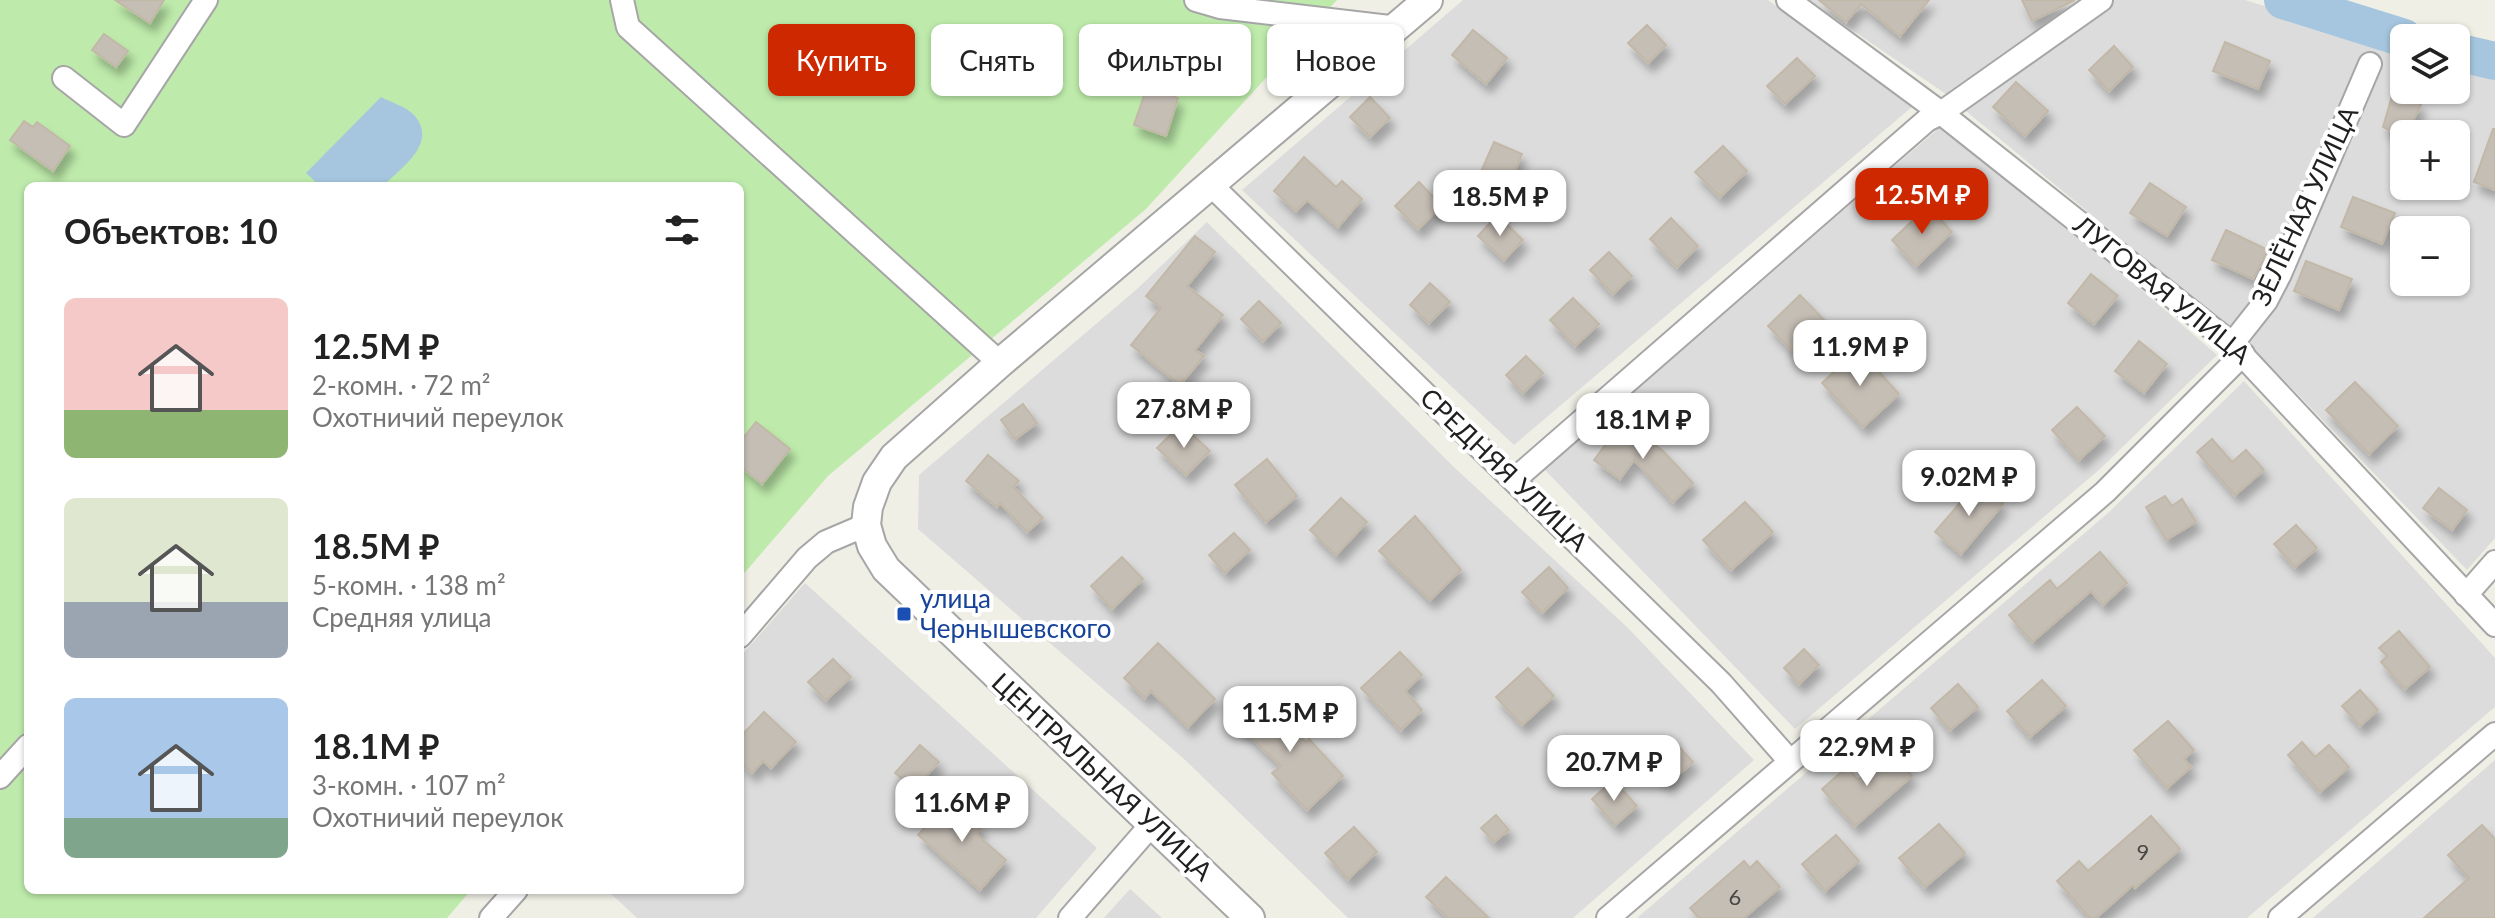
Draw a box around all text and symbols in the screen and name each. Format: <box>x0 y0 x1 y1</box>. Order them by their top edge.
chip: Купить <box>768 24 915 96</box>
chip: Снять <box>931 24 1063 96</box>
chip: Фильтры <box>1079 24 1251 96</box>
chip: Новое <box>1267 24 1404 96</box>
map controls <box>2390 24 2470 296</box>
button: layers <box>2390 24 2470 104</box>
street label: ЗЕЛЁНАЯ УЛИЦА <box>2244 100 2365 310</box>
button: + <box>2390 120 2470 200</box>
pin: 12.5M ₽ <box>1848 168 1996 236</box>
pin: 18.5M ₽ <box>1426 170 1574 238</box>
text: 12.5M ₽ <box>1873 178 1971 210</box>
text: 18.5M ₽ <box>1451 180 1549 212</box>
street label: ЛУГОВАЯ УЛИЦА <box>2067 207 2258 371</box>
icon: filters <box>660 208 704 252</box>
text: Объектов: 10 <box>64 210 278 251</box>
button: − <box>2390 216 2470 296</box>
pin: 11.9M ₽ <box>1786 320 1934 388</box>
text: 12.5M ₽ <box>312 325 439 366</box>
icon: home <box>128 330 224 426</box>
text: 11.9M ₽ <box>1811 330 1909 362</box>
text: 2-комн. · 72 m² <box>312 369 491 401</box>
street label: СРЕДНЯЯ УЛИЦА <box>1414 381 1596 558</box>
pin: 27.8M ₽ <box>1110 382 1258 450</box>
text: 27.8M ₽ <box>1135 392 1233 424</box>
pin: 18.1M ₽ <box>1569 393 1717 461</box>
text: Охотничий переулок <box>312 401 564 433</box>
text: 18.1M ₽ <box>1594 403 1692 435</box>
pin: 9.02M ₽ <box>1895 450 2043 518</box>
text: 9.02M ₽ <box>1920 460 2018 492</box>
text: 18.5M ₽ <box>312 525 439 566</box>
icon: home <box>128 530 224 626</box>
text: 5-комн. · 138 m² <box>312 569 506 601</box>
place label: улица Чернышевского <box>920 582 1111 644</box>
text: Средняя улица <box>312 601 492 633</box>
marker: улица Чернышевского <box>895 605 913 623</box>
street label: ЦЕНТРАЛЬНАЯ УЛИЦА <box>986 666 1220 887</box>
pin: 11.5M ₽ <box>1216 686 1364 754</box>
text: 11.5M ₽ <box>1241 696 1339 728</box>
pin: 22.9M ₽ <box>1793 720 1941 788</box>
text: 18.1M ₽ <box>312 725 439 766</box>
icon: home <box>128 730 224 826</box>
text: 22.9M ₽ <box>1818 730 1916 762</box>
pin: 20.7M ₽ <box>1540 735 1688 803</box>
text: 20.7M ₽ <box>1565 745 1663 777</box>
text: 3-комн. · 107 m² <box>312 769 506 801</box>
pin: 11.6M ₽ <box>888 776 1036 844</box>
text: 11.6M ₽ <box>913 786 1011 818</box>
text: Охотничий переулок <box>312 801 564 833</box>
house number: 9 <box>2137 838 2149 865</box>
house number: 6 <box>1729 883 1741 910</box>

